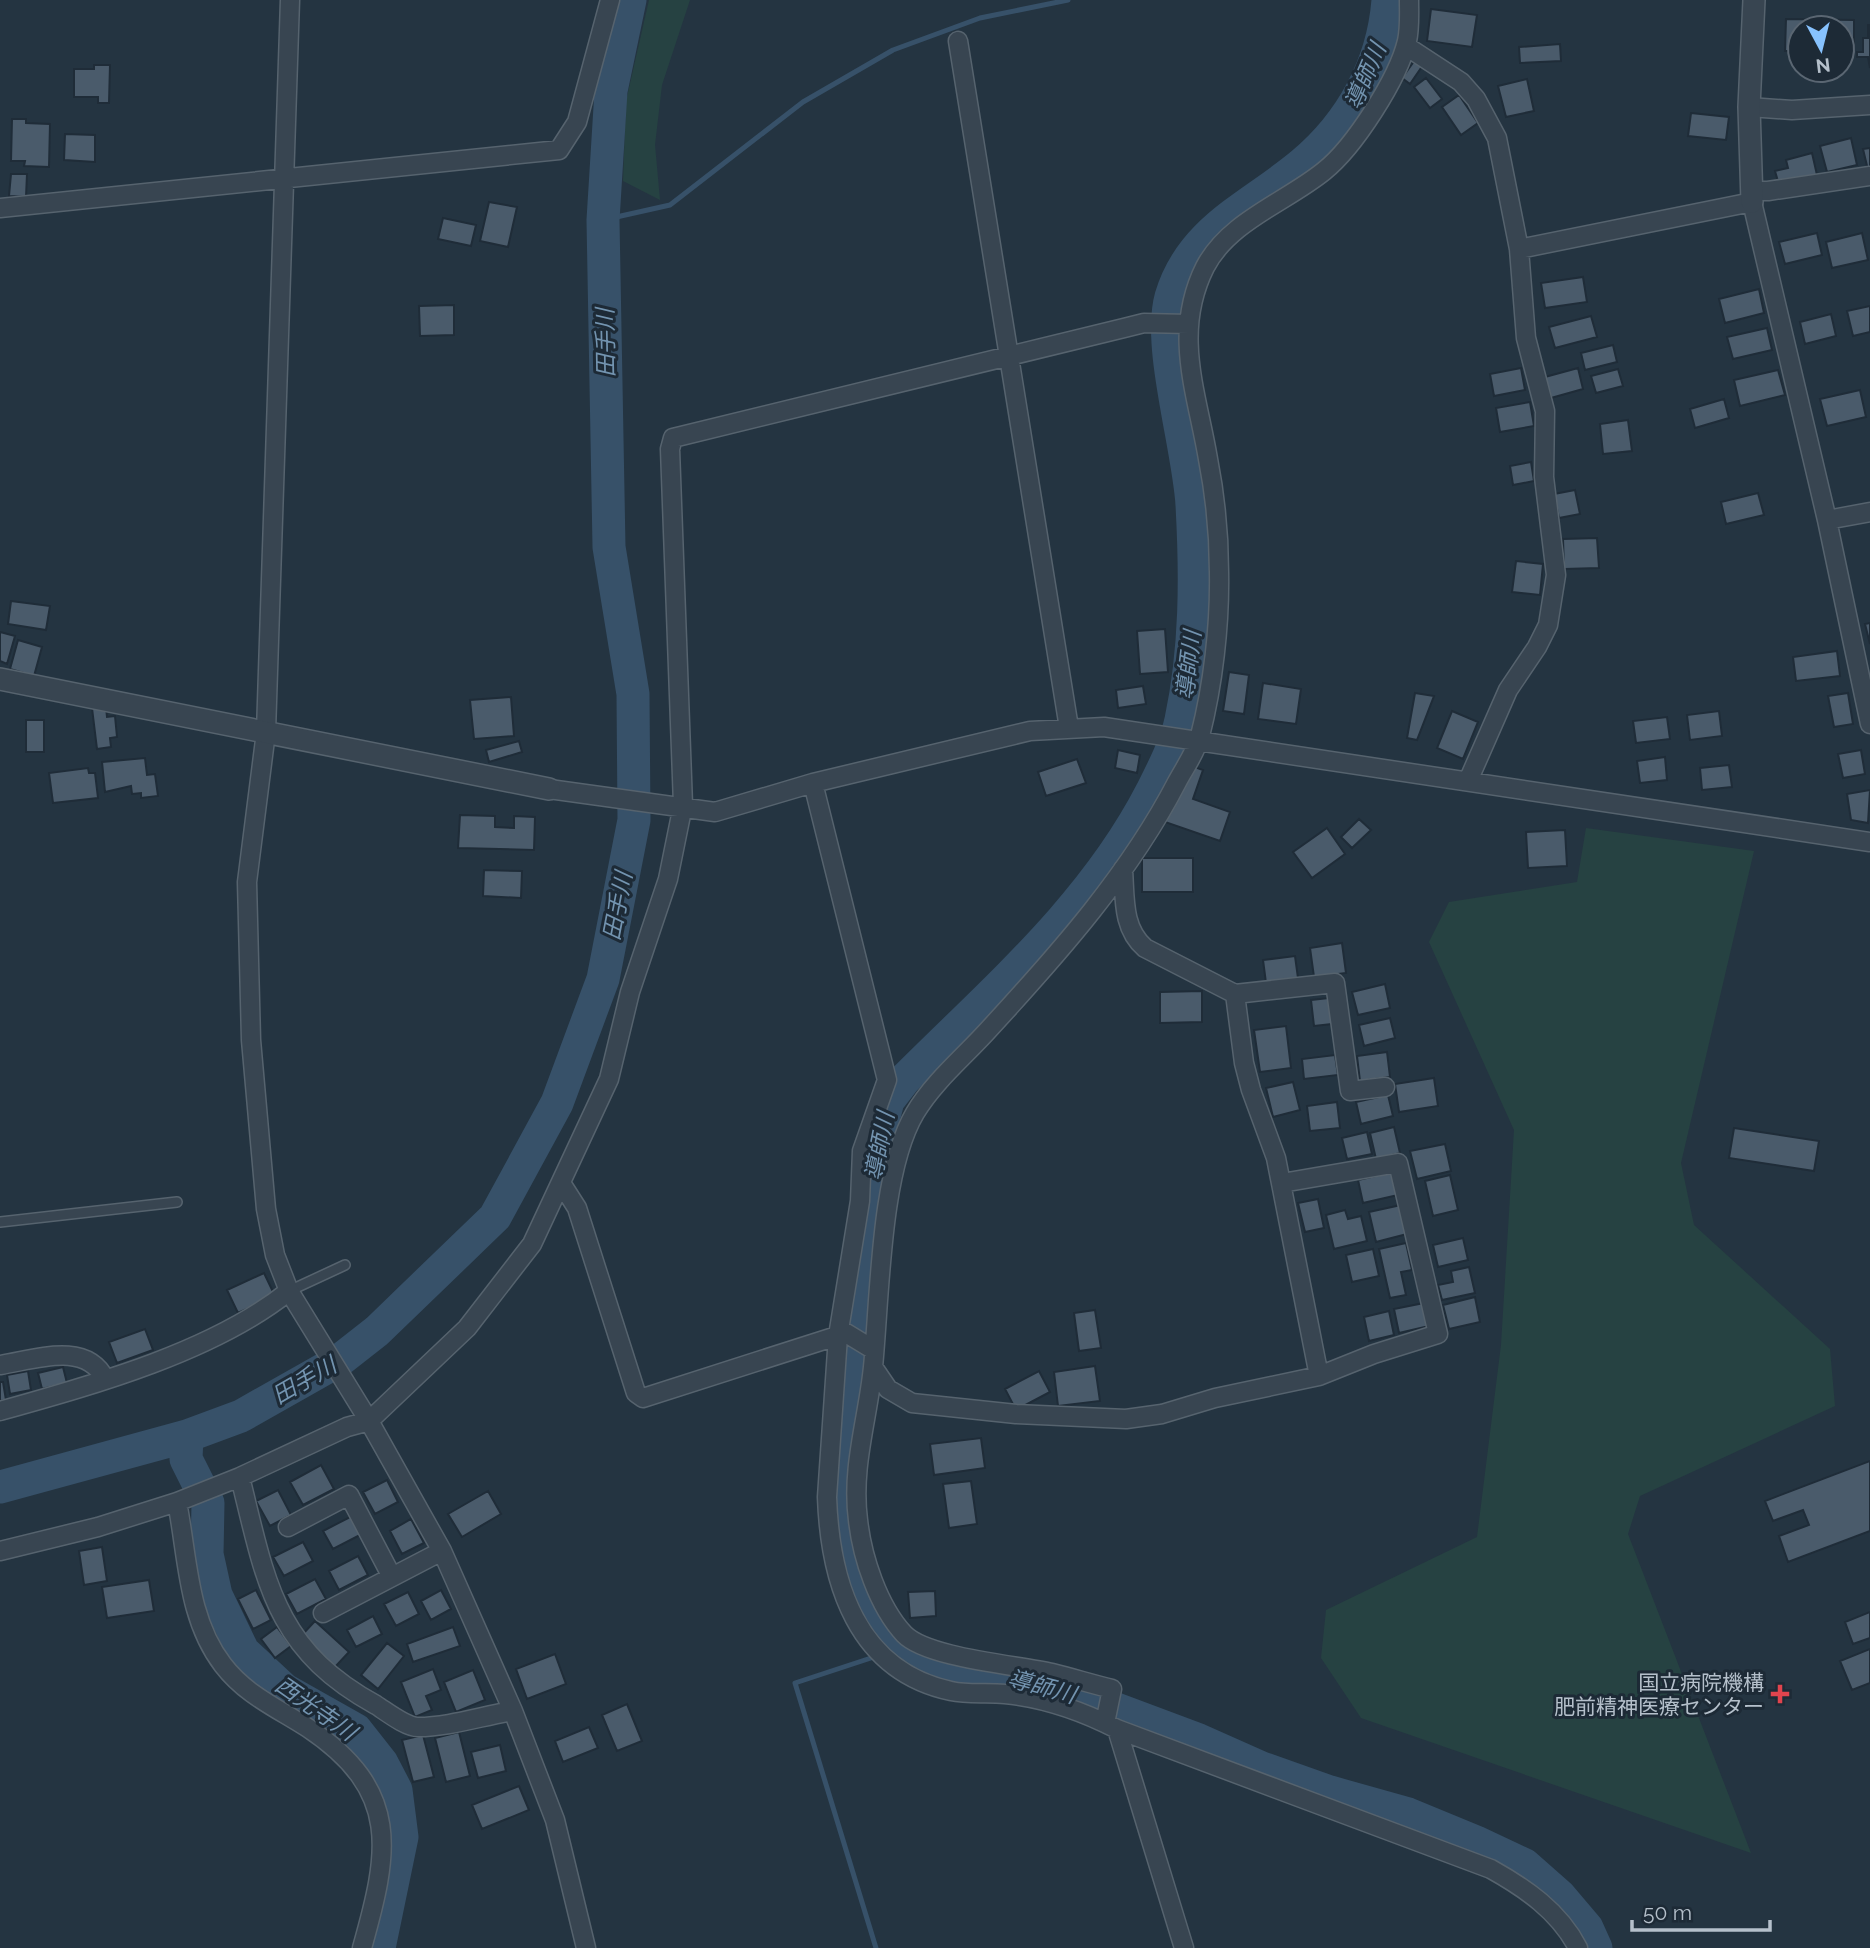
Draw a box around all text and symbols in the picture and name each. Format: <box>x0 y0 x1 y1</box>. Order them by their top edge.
north arrow <box>1786 14 1856 84</box>
water label: 導師川 <box>1339 36 1392 113</box>
text: N <box>1815 54 1832 78</box>
water label: 田手川 <box>591 305 619 378</box>
water label: 導師川 <box>1170 626 1206 701</box>
water label: 田手川 <box>597 867 637 942</box>
water label: 導師川 <box>859 1107 899 1182</box>
water label: 田手川 <box>267 1350 343 1409</box>
water label: 導師川 <box>1005 1664 1082 1709</box>
place label: 国立病院機構 肥前精神医療センター <box>1554 1670 1764 1719</box>
water label: 西光寺川 <box>271 1671 364 1747</box>
marker: 国立病院機構 肥前精神医療センター <box>1770 1684 1790 1704</box>
scale bar <box>1632 1888 1770 1932</box>
text: 50 m <box>1643 1900 1692 1925</box>

